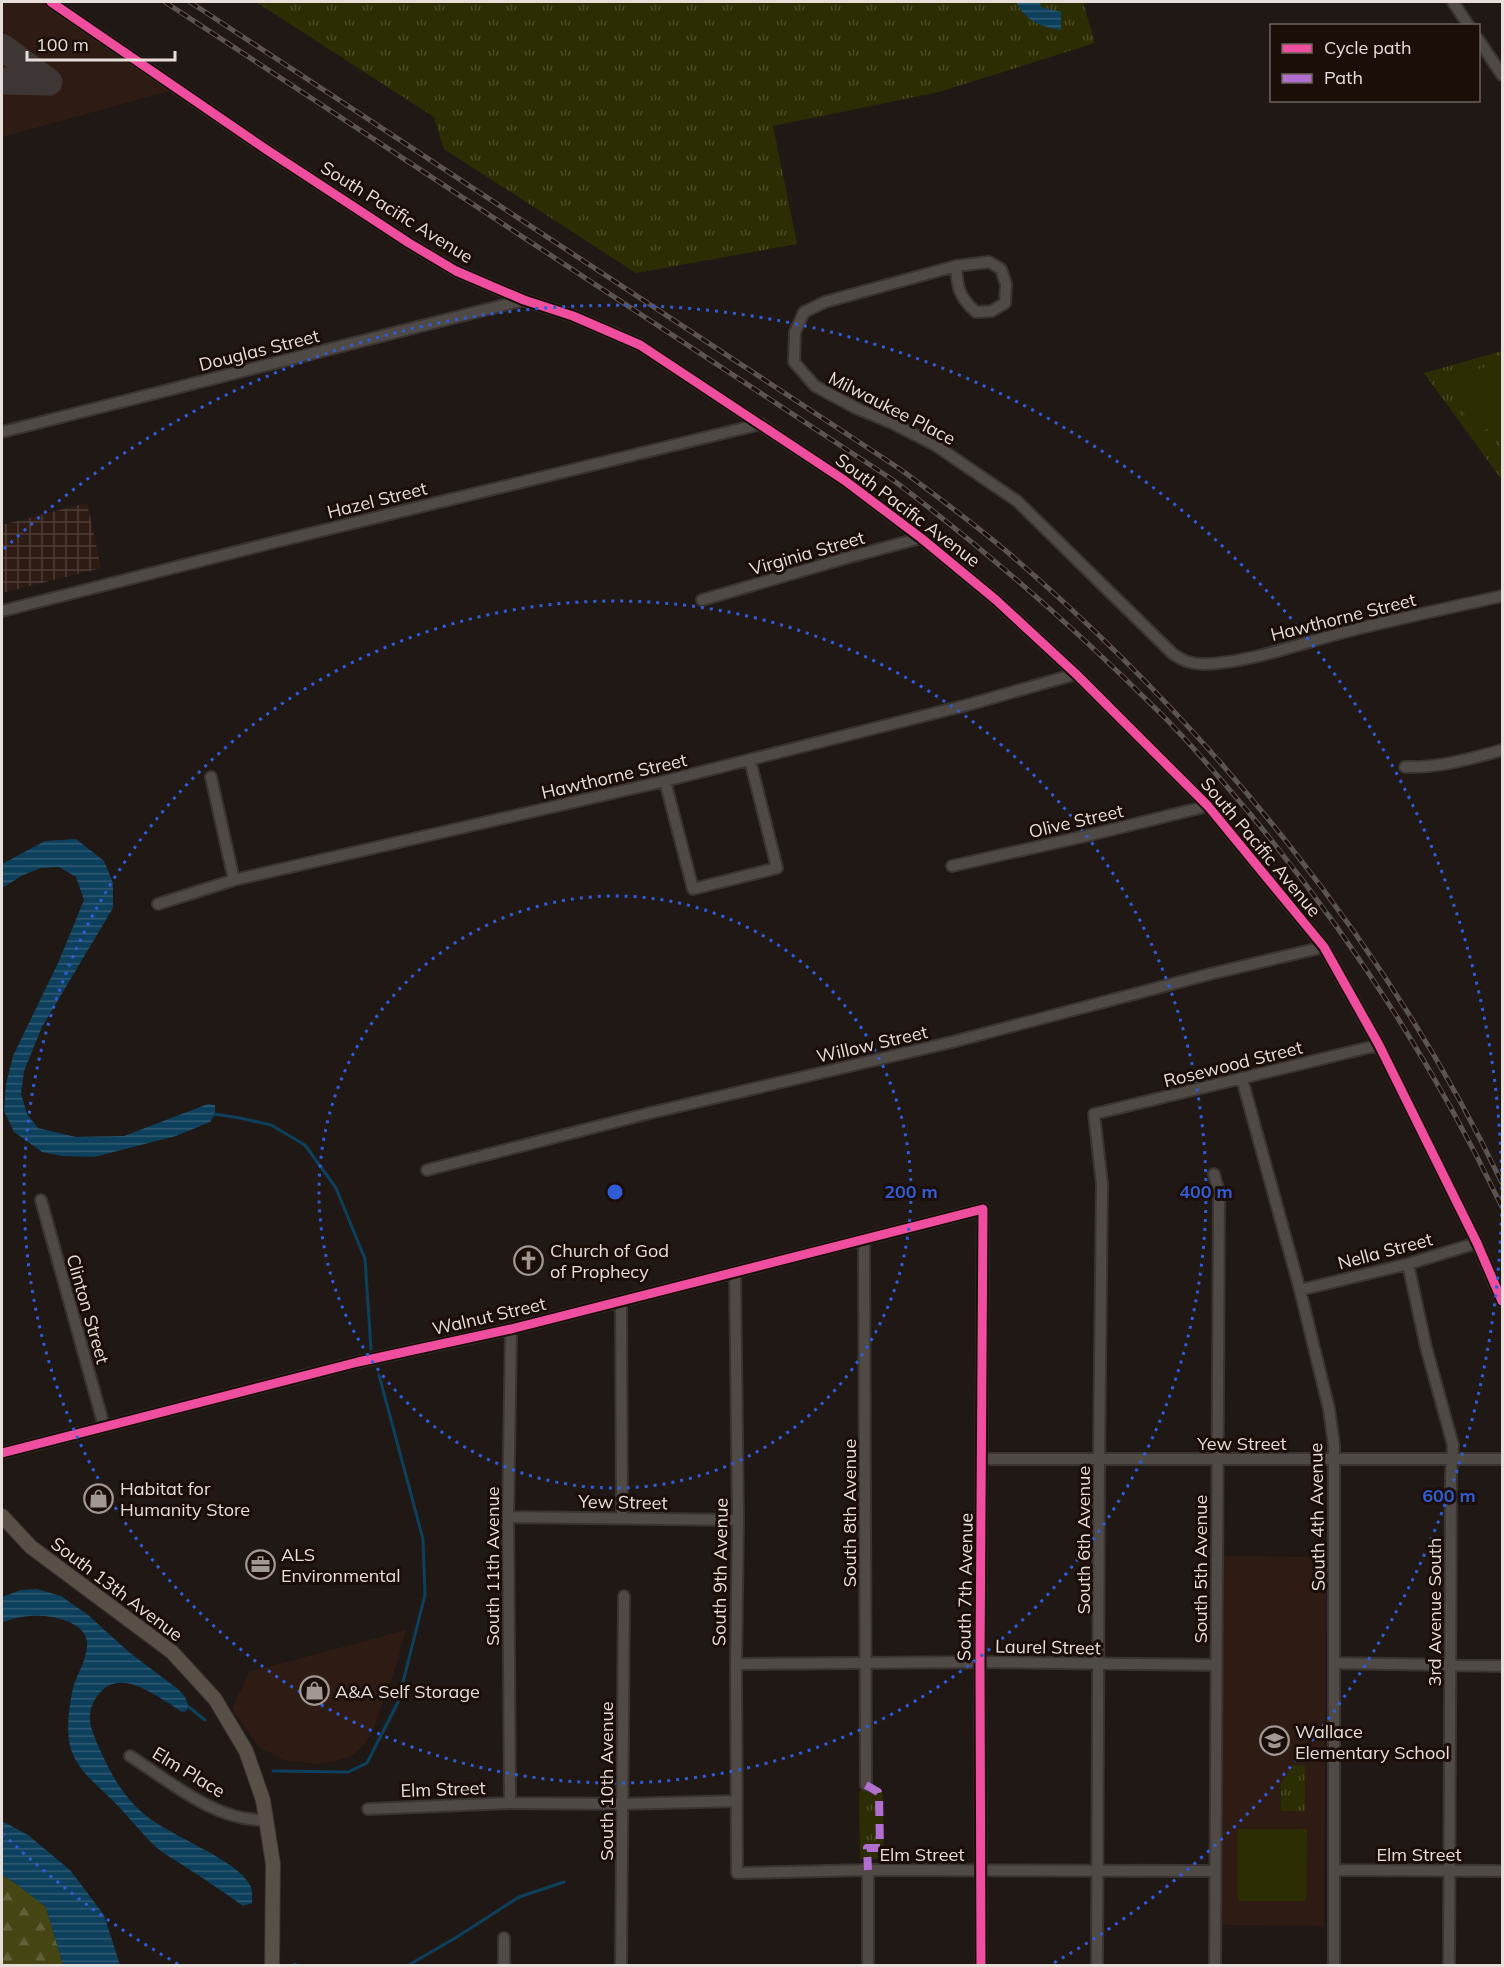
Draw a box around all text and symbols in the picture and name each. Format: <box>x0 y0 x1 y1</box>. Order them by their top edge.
scale bar <box>27 24 176 62</box>
legend <box>1270 24 1480 102</box>
text: 100 m <box>36 33 89 56</box>
text: Cycle path <box>1324 36 1411 59</box>
text: Path <box>1324 66 1363 89</box>
street label: South Pacific Avenue <box>317 156 477 268</box>
street label: Douglas Street <box>196 324 322 376</box>
street label: Milwaukee Place <box>825 366 959 450</box>
street label: South Pacific Avenue <box>831 448 985 572</box>
street label: Hazel Street <box>325 476 429 524</box>
street label: Virginia Street <box>747 526 867 580</box>
street label: Hawthorne Street <box>1268 588 1418 646</box>
street label: Hawthorne Street <box>539 748 689 804</box>
street label: South Pacific Avenue <box>1196 772 1326 922</box>
street label: Olive Street <box>1027 799 1125 843</box>
street label: Willow Street <box>814 1020 930 1068</box>
street label: Rosewood Street <box>1161 1036 1305 1092</box>
text: 200 m <box>884 1180 938 1203</box>
text: 400 m <box>1179 1180 1233 1203</box>
centre of rings <box>605 1182 625 1202</box>
street label: Nella Street <box>1335 1227 1435 1275</box>
place label: Church of God of Prophecy <box>550 1239 669 1283</box>
church icon: Church of God of Prophecy <box>513 1244 545 1276</box>
street label: Clinton Street <box>61 1252 115 1366</box>
street label: Walnut Street <box>430 1292 548 1340</box>
street label: Yew Street <box>1196 1432 1287 1455</box>
street label: South 8th Avenue <box>838 1439 861 1587</box>
street label: South 4th Avenue <box>1304 1443 1330 1591</box>
street label: South 6th Avenue <box>1072 1466 1095 1614</box>
place label: Habitat for Humanity Store <box>120 1477 250 1521</box>
shop icon: Habitat for Humanity Store <box>83 1482 115 1514</box>
text: 600 m <box>1422 1484 1476 1507</box>
street label: South 11th Avenue <box>481 1486 504 1646</box>
street label: Yew Street <box>577 1490 668 1514</box>
street label: South 5th Avenue <box>1189 1495 1212 1643</box>
street label: South 9th Avenue <box>707 1498 733 1646</box>
street label: South 7th Avenue <box>952 1513 978 1661</box>
street label: South 13th Avenue <box>46 1532 188 1646</box>
street label: 3rd Avenue South <box>1423 1538 1446 1686</box>
place label: ALS Environmental <box>281 1543 401 1587</box>
office icon: ALS Environmental <box>244 1548 276 1580</box>
street label: Laurel Street <box>995 1635 1101 1659</box>
shop icon: A&A Self Storage <box>298 1675 330 1707</box>
place label: A&A Self Storage <box>335 1680 480 1703</box>
street label: South 10th Avenue <box>595 1701 618 1861</box>
place label: Wallace Elementary School <box>1295 1720 1450 1764</box>
school or university icon: Wallace Elementary School <box>1258 1725 1290 1757</box>
street label: Elm Place <box>148 1741 230 1803</box>
street label: Elm Street <box>400 1776 486 1802</box>
street label: Elm Street <box>879 1843 965 1866</box>
street label: Elm Street <box>1376 1843 1462 1866</box>

